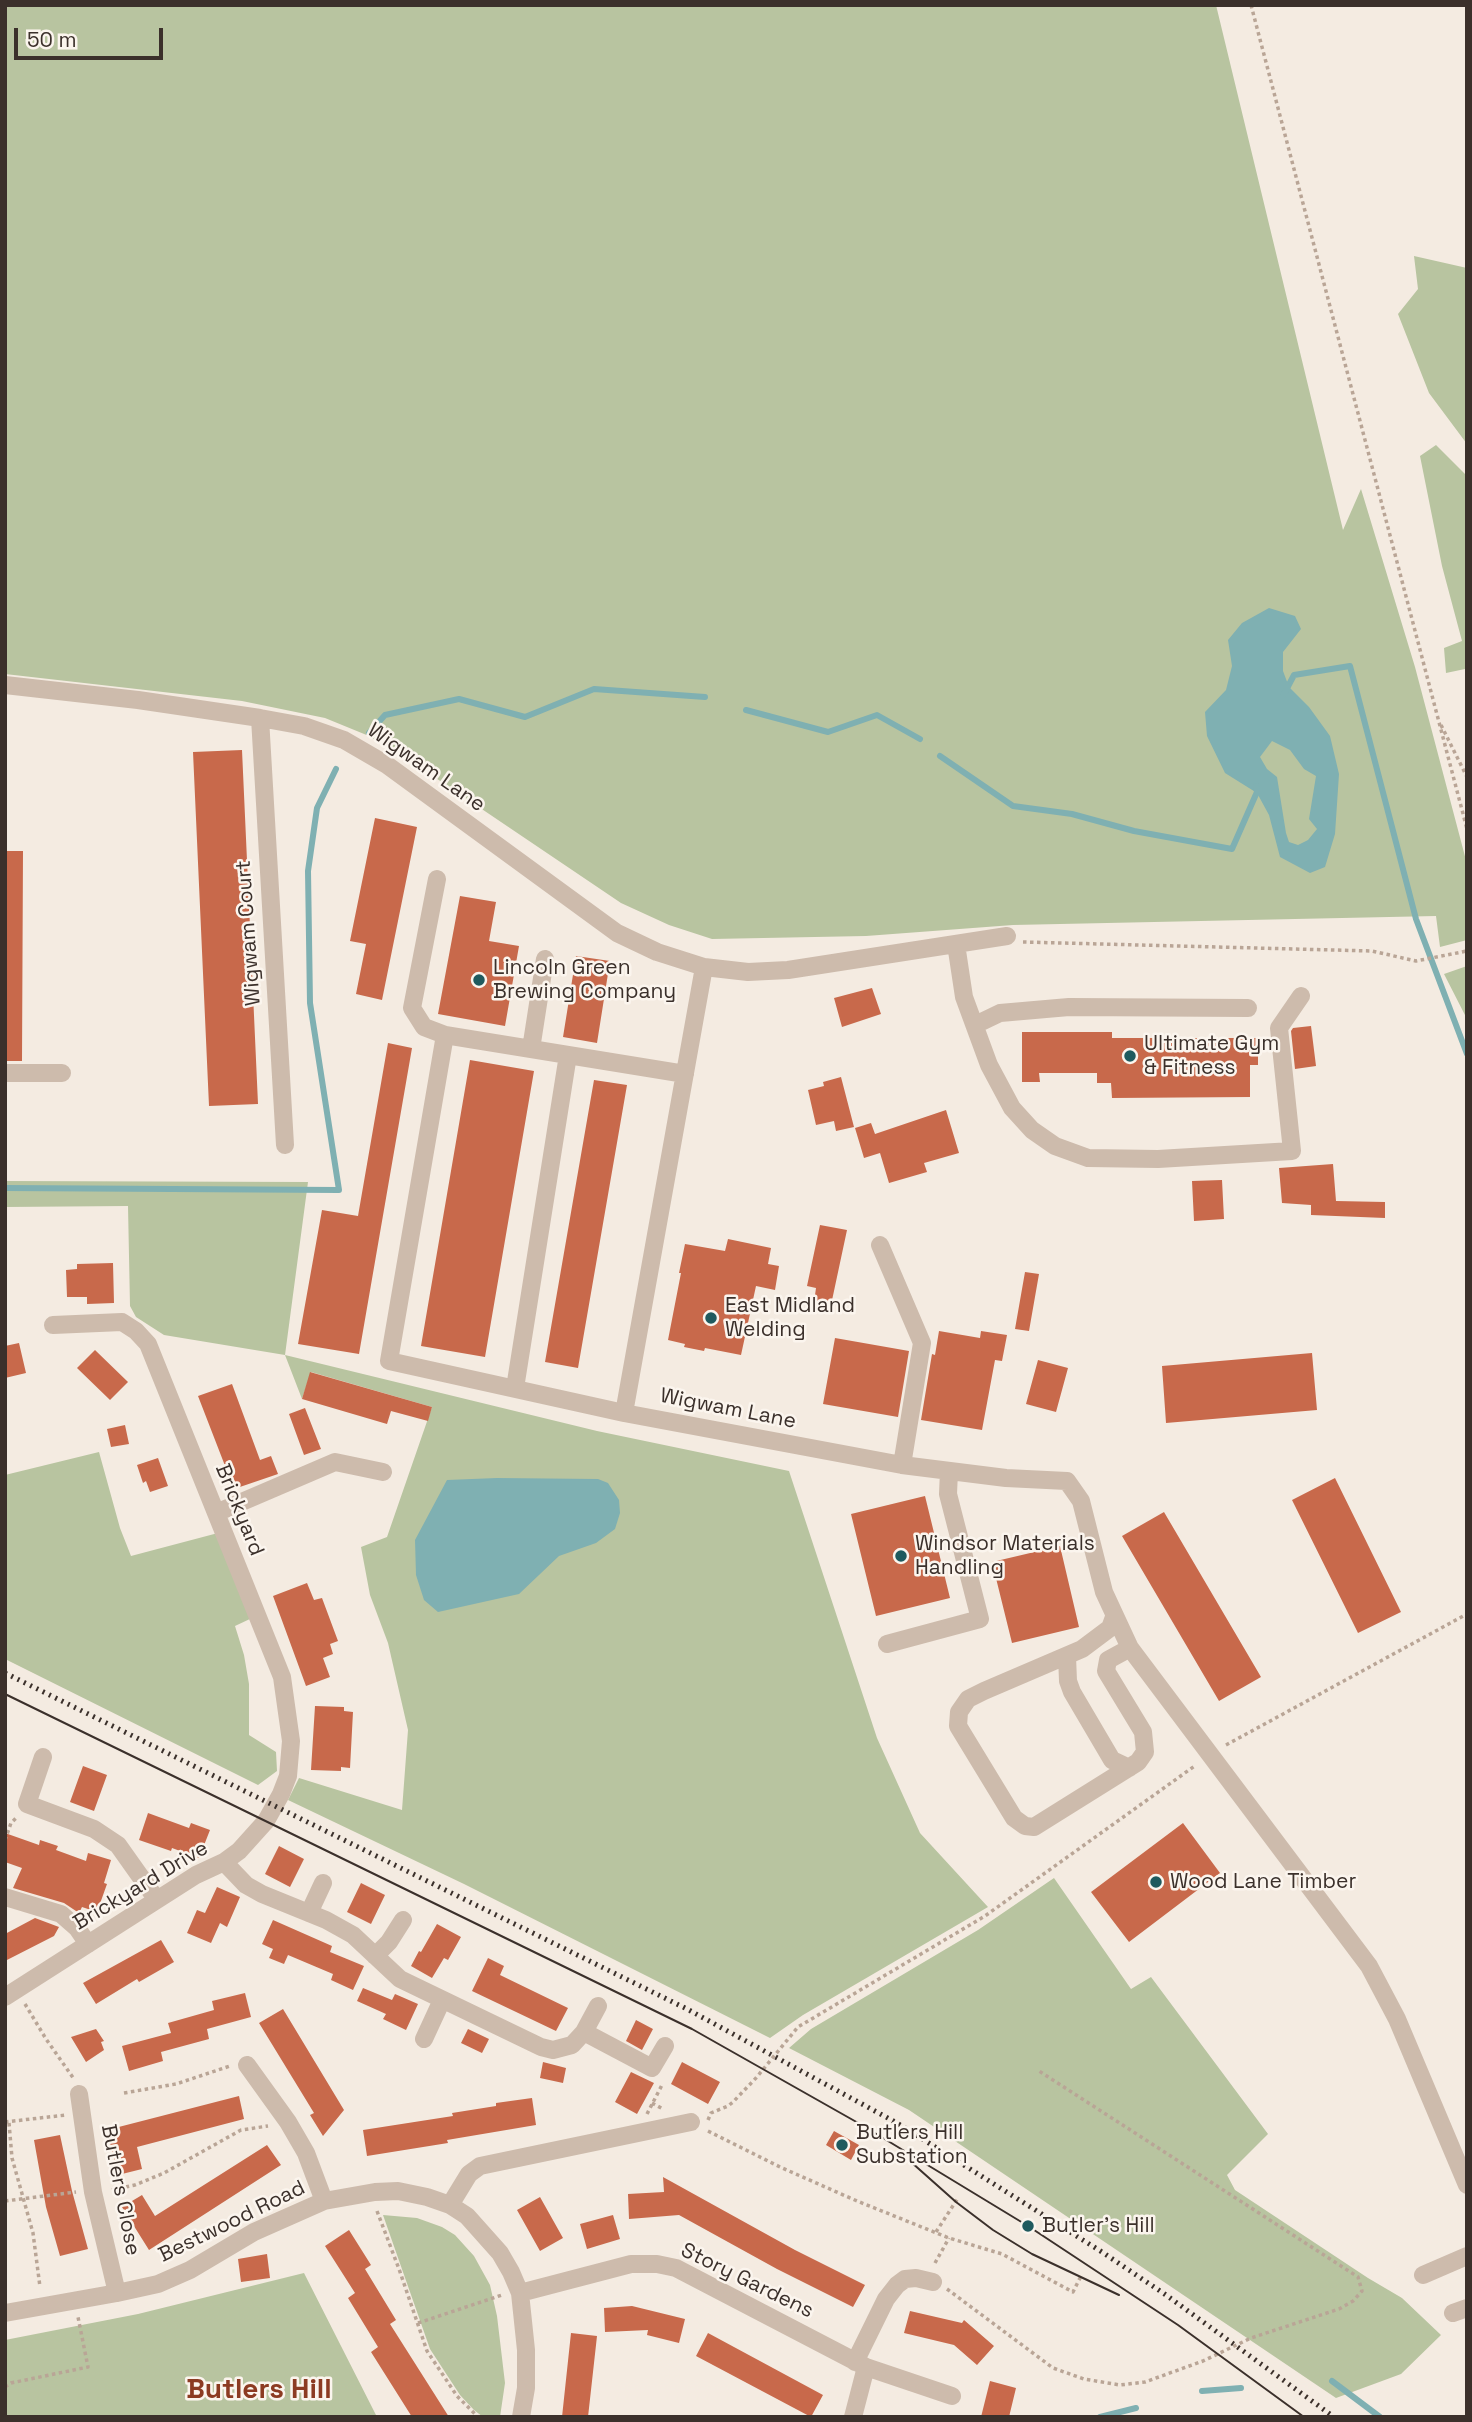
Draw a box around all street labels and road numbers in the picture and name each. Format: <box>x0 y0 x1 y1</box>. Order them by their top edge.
street label: Wigwam Lane <box>362 718 490 818</box>
street label: Wigwam Court <box>231 859 267 1007</box>
street label: Wigwam Lane <box>658 1383 798 1435</box>
street label: Brickyard <box>209 1460 269 1560</box>
street label: Brickyard Drive <box>69 1836 213 1936</box>
street label: Butlers Close <box>95 2122 145 2258</box>
street label: Bestwood Road <box>155 2176 309 2268</box>
street label: Story Gardens <box>676 2238 818 2324</box>

